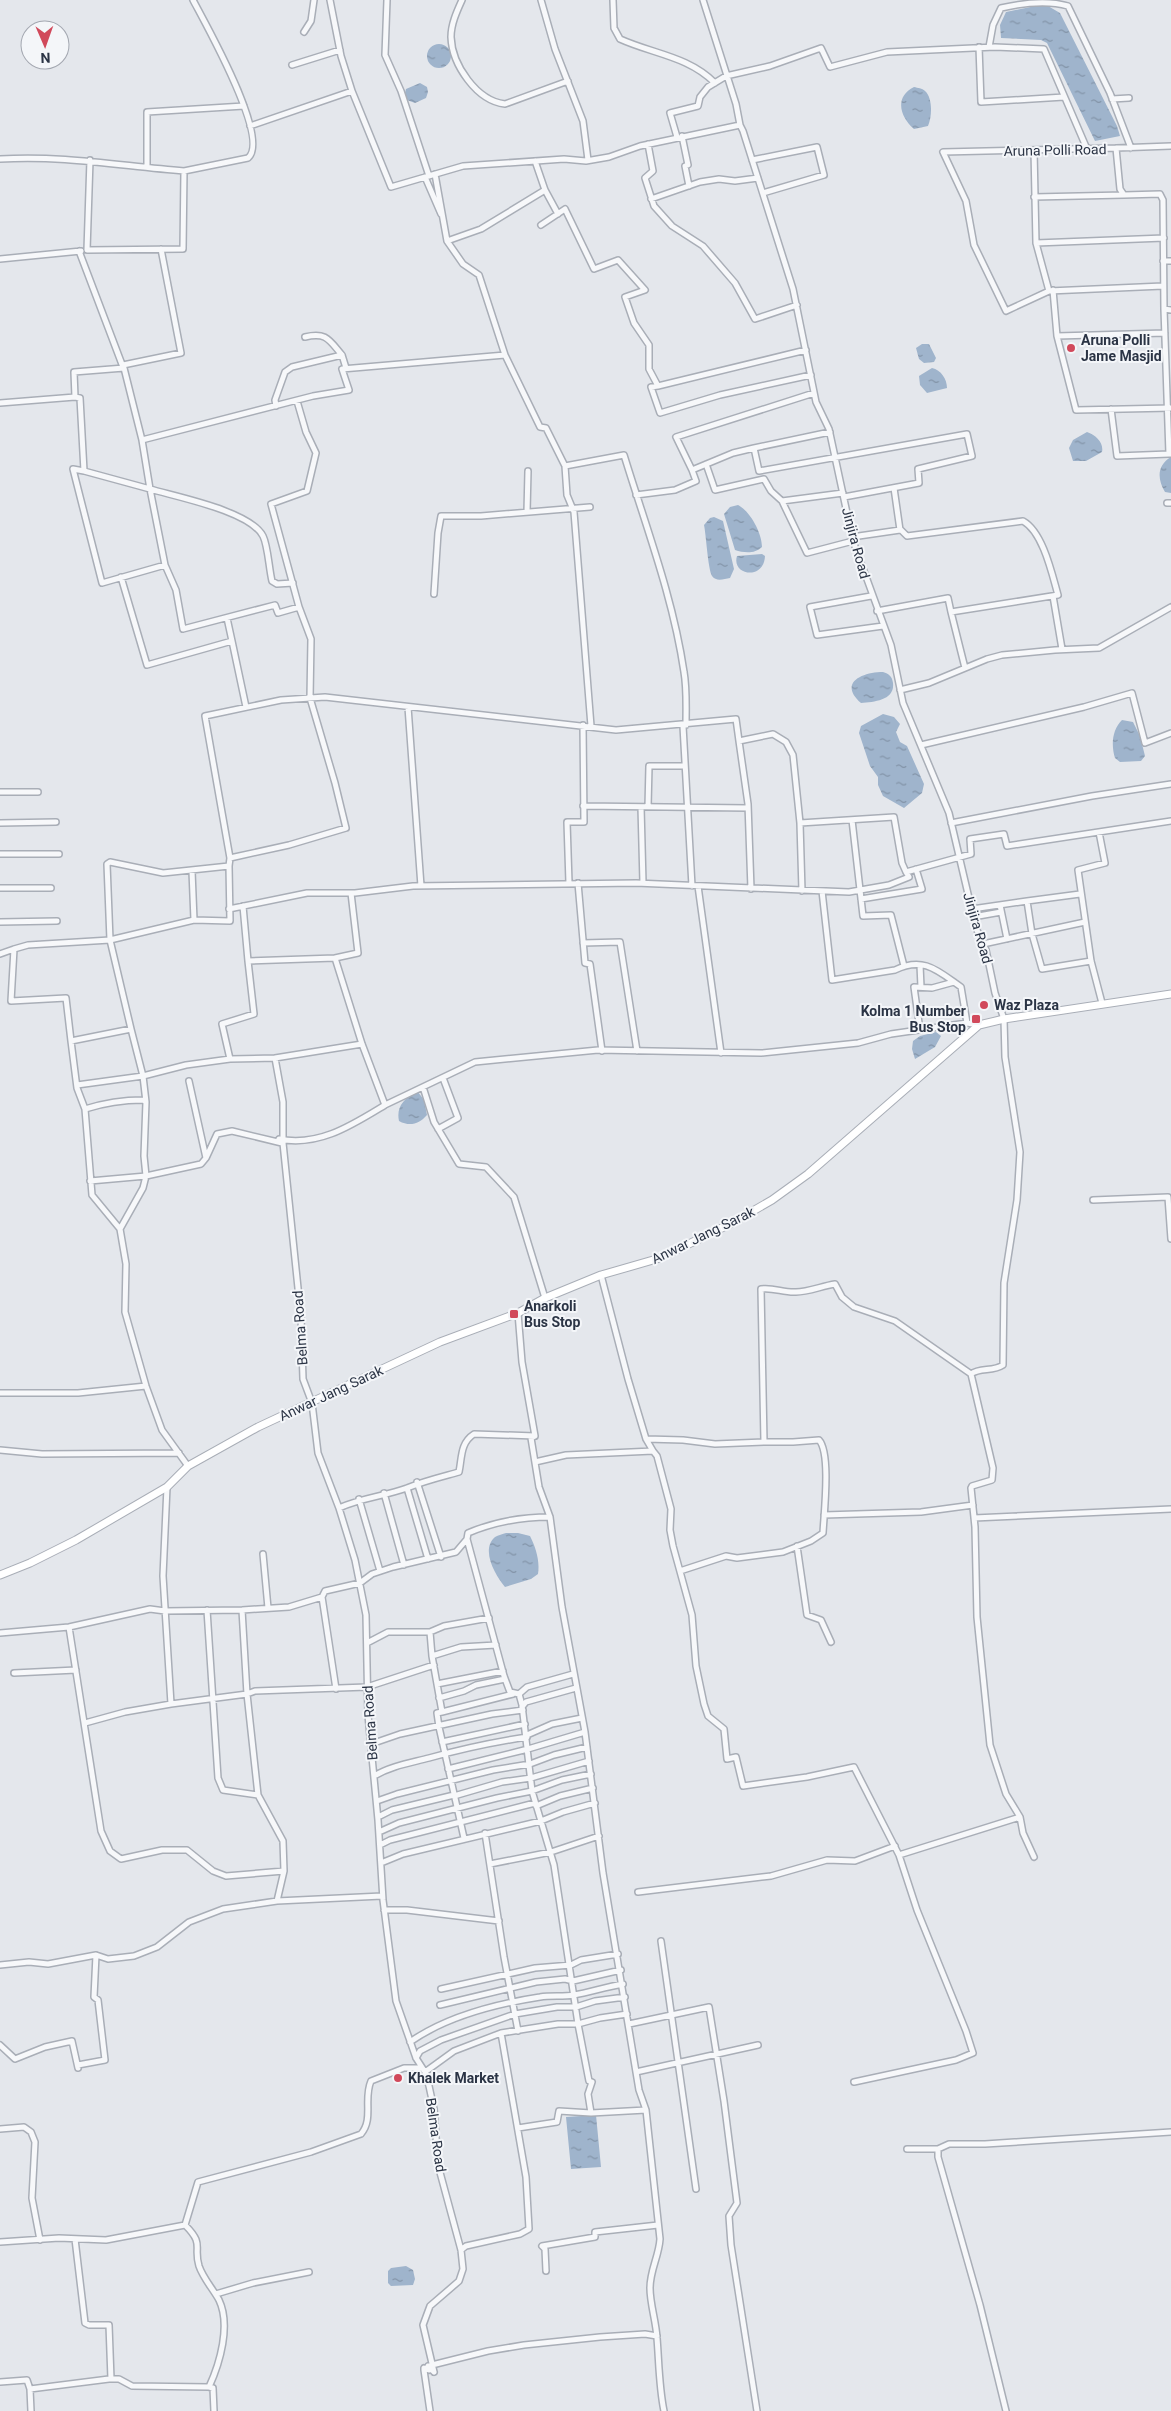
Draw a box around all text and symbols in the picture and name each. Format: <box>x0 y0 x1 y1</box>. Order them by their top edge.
north arrow <box>20 20 70 70</box>
text: N <box>40 50 51 66</box>
street label: Aruna Polli Road <box>1003 141 1107 159</box>
place label: Aruna Polli Jame Masjid <box>1081 332 1162 364</box>
marker: Aruna Polli Jame Masjid <box>1065 342 1077 354</box>
street label: Jinjira Road <box>839 506 873 580</box>
street label: Jinjira Road <box>960 891 996 965</box>
place label: Waz Plaza <box>994 997 1059 1013</box>
marker: Waz Plaza <box>978 999 990 1011</box>
place label: Kolma 1 Number Bus Stop <box>861 1003 966 1035</box>
marker: Kolma 1 Number Bus Stop <box>970 1013 982 1025</box>
street label: Anwar Jang Sarak <box>649 1203 758 1267</box>
street label: Belma Road <box>289 1290 311 1366</box>
place label: Anarkoli Bus Stop <box>524 1298 581 1330</box>
marker: Anarkoli Bus Stop <box>508 1308 520 1320</box>
street label: Anwar Jang Sarak <box>277 1362 386 1424</box>
street label: Belma Road <box>359 1685 381 1761</box>
place label: Khalek Market <box>408 2070 499 2086</box>
marker: Khalek Market <box>392 2072 404 2084</box>
street label: Belma Road <box>423 2097 449 2173</box>

